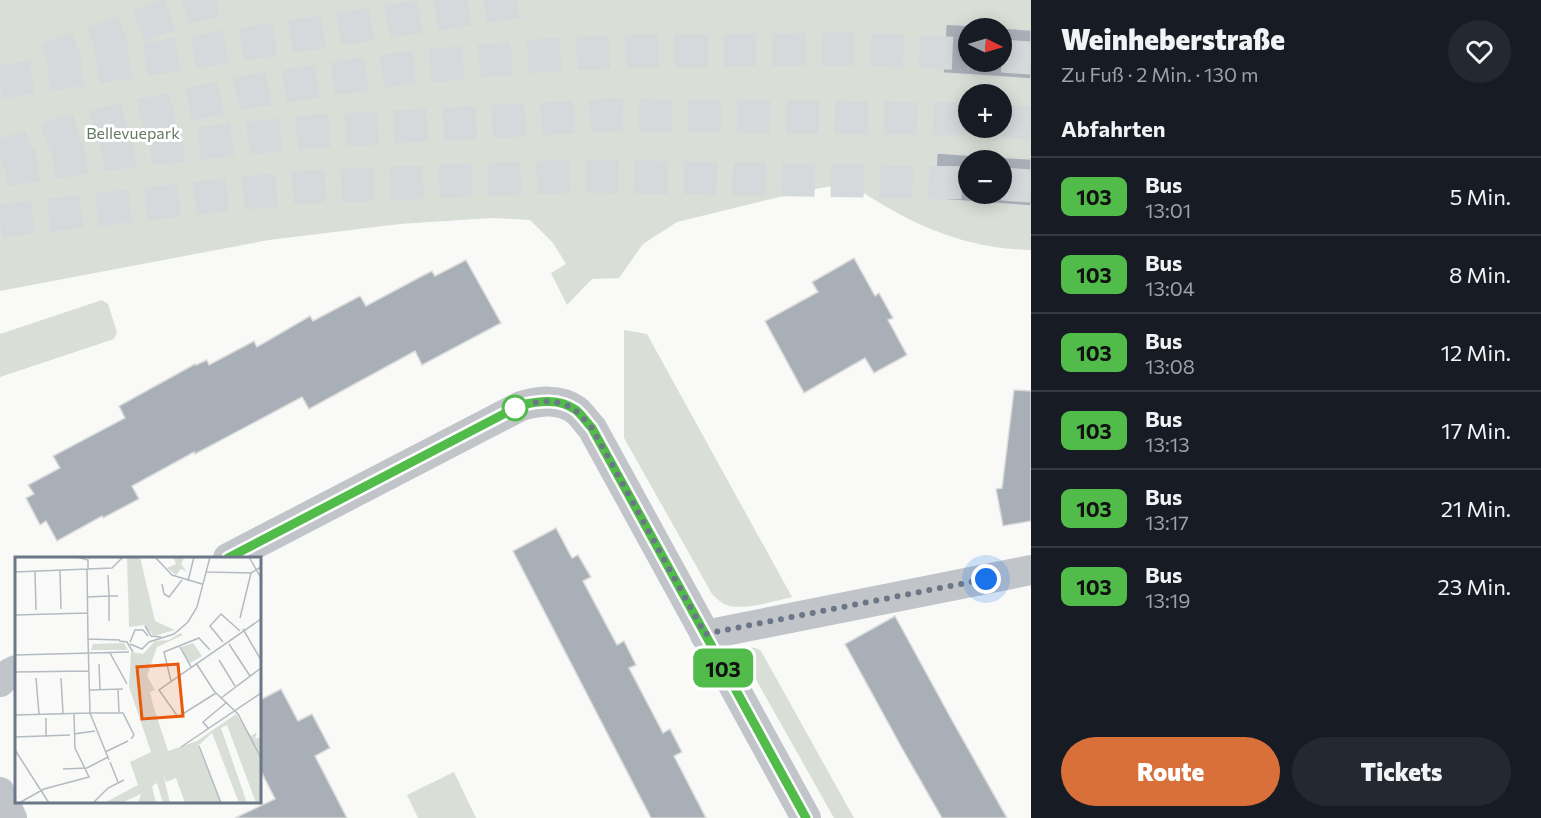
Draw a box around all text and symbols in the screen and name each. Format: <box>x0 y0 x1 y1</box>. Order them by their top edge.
north arrow <box>958 18 1012 72</box>
map controls <box>958 18 1012 204</box>
button: heart <box>1448 20 1511 83</box>
text: Weinheberstraße <box>1061 22 1285 56</box>
text: Zu Fuß · 2 Min. · 130 m <box>1061 62 1258 86</box>
button: + <box>958 84 1012 138</box>
text: Abfahrten <box>1061 115 1165 142</box>
park label: Bellevuepark <box>86 123 180 142</box>
button: − <box>958 150 1012 204</box>
text: Bus <box>1145 171 1182 198</box>
text: 5 Min. <box>1450 183 1511 210</box>
text: 103 <box>1076 184 1112 209</box>
text: 13:01 <box>1145 198 1191 222</box>
text: Bus <box>1145 249 1182 276</box>
text: 8 Min. <box>1449 261 1511 288</box>
text: 103 <box>1076 262 1112 287</box>
text: 13:04 <box>1145 276 1195 300</box>
text: Bus <box>1145 327 1182 354</box>
text: 12 Min. <box>1441 339 1511 366</box>
text: 103 <box>1076 340 1112 365</box>
text: 13:08 <box>1145 354 1195 378</box>
unlabelled marker <box>502 395 528 421</box>
text: Bus <box>1145 405 1182 432</box>
text: 17 Min. <box>1441 417 1511 444</box>
text: 103 <box>1076 418 1112 443</box>
text: 13:13 <box>1145 432 1190 456</box>
text: Bus <box>1145 483 1182 510</box>
text: 21 Min. <box>1441 495 1511 522</box>
text: 103 <box>1076 496 1112 521</box>
text: 13:17 <box>1145 510 1189 534</box>
inset map <box>15 557 261 803</box>
text: Bus <box>1145 561 1182 588</box>
your location <box>971 564 1001 594</box>
text: 23 Min. <box>1438 573 1511 600</box>
text: 103 <box>1076 574 1112 599</box>
text: 13:19 <box>1145 588 1190 612</box>
line badge: 103 <box>688 648 758 688</box>
text: 103 <box>705 656 741 681</box>
button: Route <box>1061 737 1280 806</box>
button: Tickets <box>1292 737 1511 806</box>

